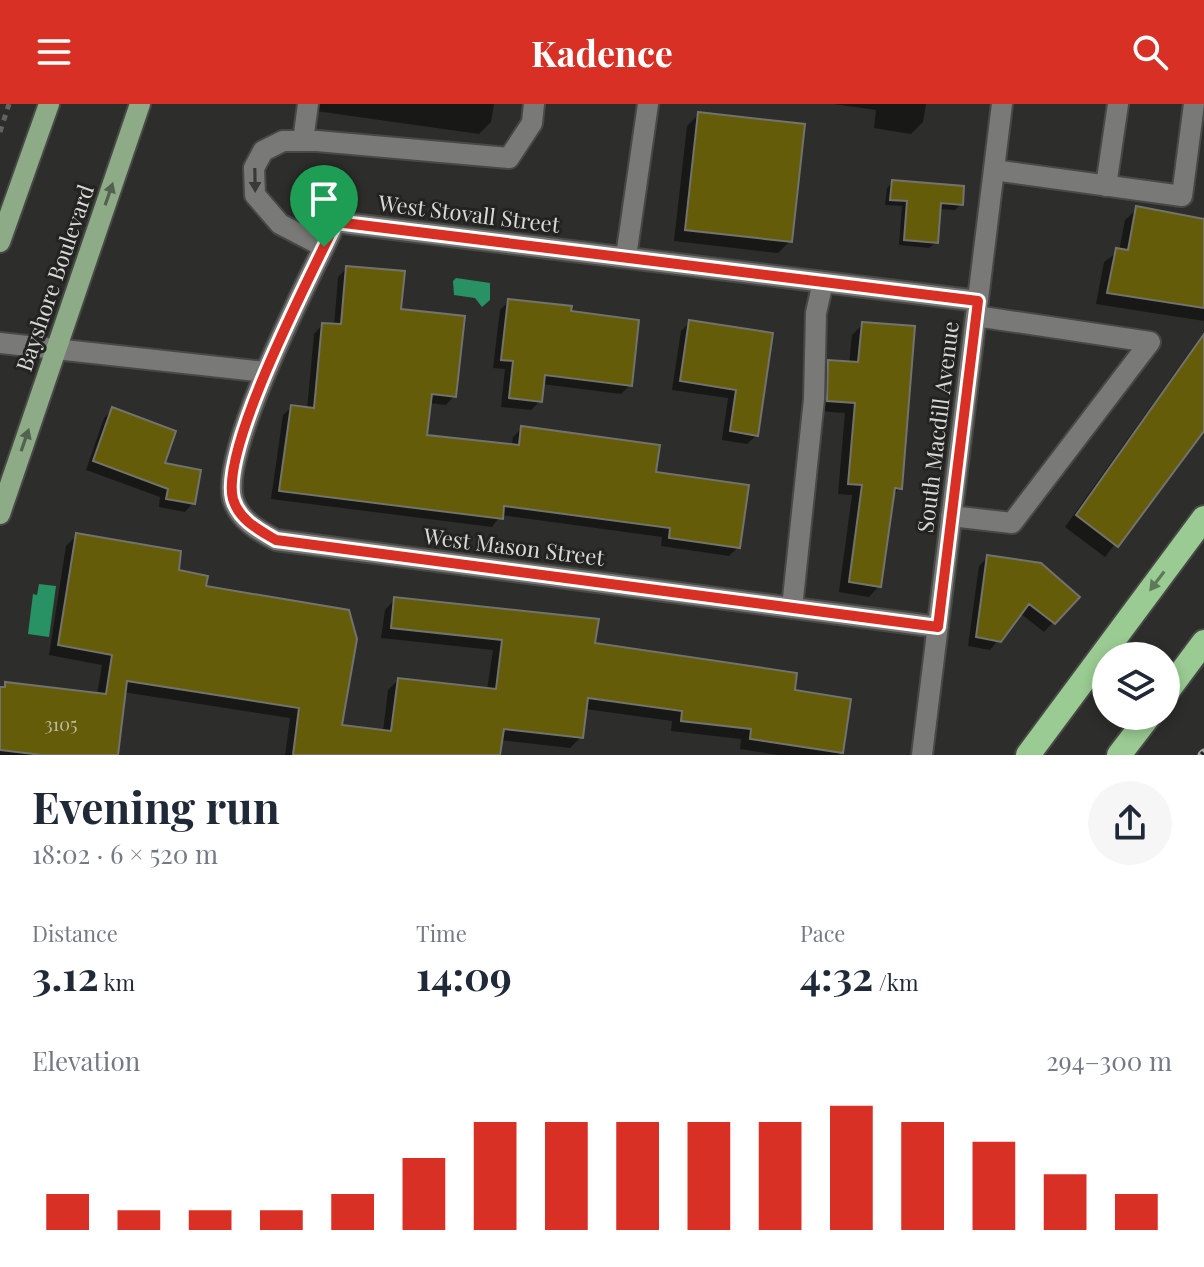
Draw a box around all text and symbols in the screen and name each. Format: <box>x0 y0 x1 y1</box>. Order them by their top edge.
text: Kadence <box>531 28 673 76</box>
icon: menu <box>32 30 76 74</box>
icon: search <box>1128 30 1172 74</box>
pin <box>290 165 358 247</box>
one-way arrow <box>248 168 261 193</box>
icon: arrive <box>302 177 346 221</box>
street label: Bayshore Boulevard <box>8 180 100 375</box>
one-way arrow <box>103 182 115 206</box>
street label: West Stovall Street <box>376 187 563 239</box>
street label: South Macdill Avenue <box>909 319 965 534</box>
one-way arrow <box>19 428 31 452</box>
street label: West Mason Street <box>421 520 607 572</box>
one-way arrow <box>1150 571 1166 591</box>
map controls <box>1092 642 1180 730</box>
button: layers <box>1092 642 1180 730</box>
house number: 3105 <box>44 712 78 736</box>
text: Evening run <box>32 776 280 835</box>
button: share <box>1088 781 1172 865</box>
text: 18:02 · 6 × 520 m <box>32 836 218 871</box>
text: Distance <box>32 918 118 948</box>
text: Time <box>416 918 467 948</box>
text: Pace <box>800 918 846 948</box>
text: 3.12 <box>32 948 99 1001</box>
text: 14:09 <box>416 948 512 1001</box>
text: 4:32 <box>800 948 873 1001</box>
text: km <box>99 967 135 997</box>
text: /km <box>873 967 918 997</box>
text: Elevation <box>32 1043 140 1078</box>
text: 294–300 m <box>1046 1043 1172 1078</box>

